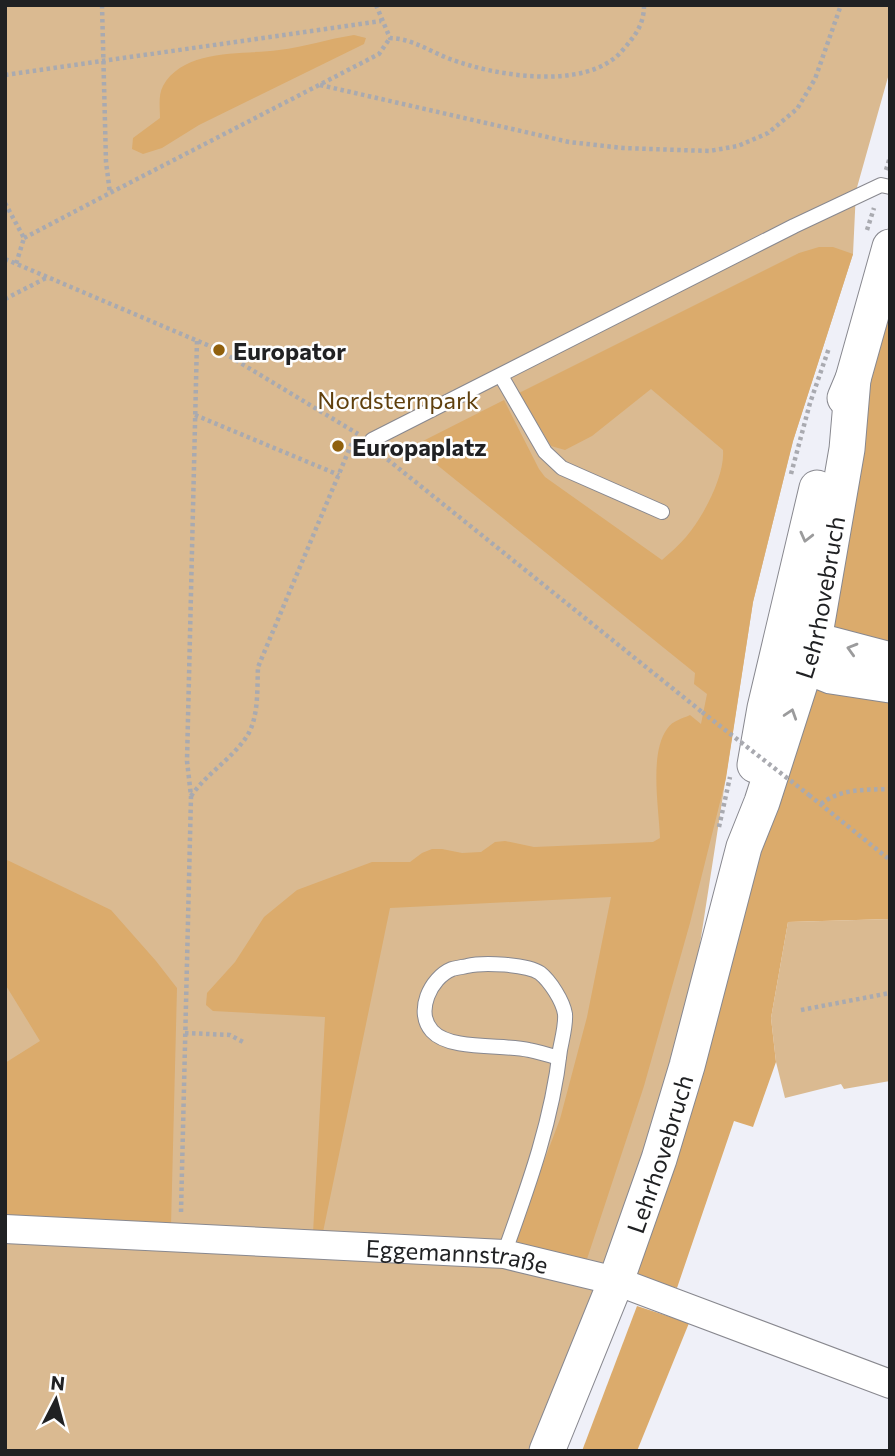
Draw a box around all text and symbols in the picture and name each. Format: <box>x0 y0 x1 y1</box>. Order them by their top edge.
place label: Europator <box>233 336 346 365</box>
marker: Europator <box>211 342 227 358</box>
park label: Nordsternpark <box>317 385 479 414</box>
place label: Europaplatz <box>352 432 487 461</box>
marker: Europaplatz <box>330 438 346 454</box>
street label: Lehrhovebruch <box>788 514 850 682</box>
one-way arrow <box>799 531 814 543</box>
one-way arrow <box>846 643 858 658</box>
one-way arrow <box>782 708 797 720</box>
street label: Lehrhovebruch <box>620 1071 698 1237</box>
street label: Eggemannstraße <box>365 1233 551 1279</box>
north arrow <box>21 1365 91 1435</box>
text: N <box>50 1370 66 1395</box>

